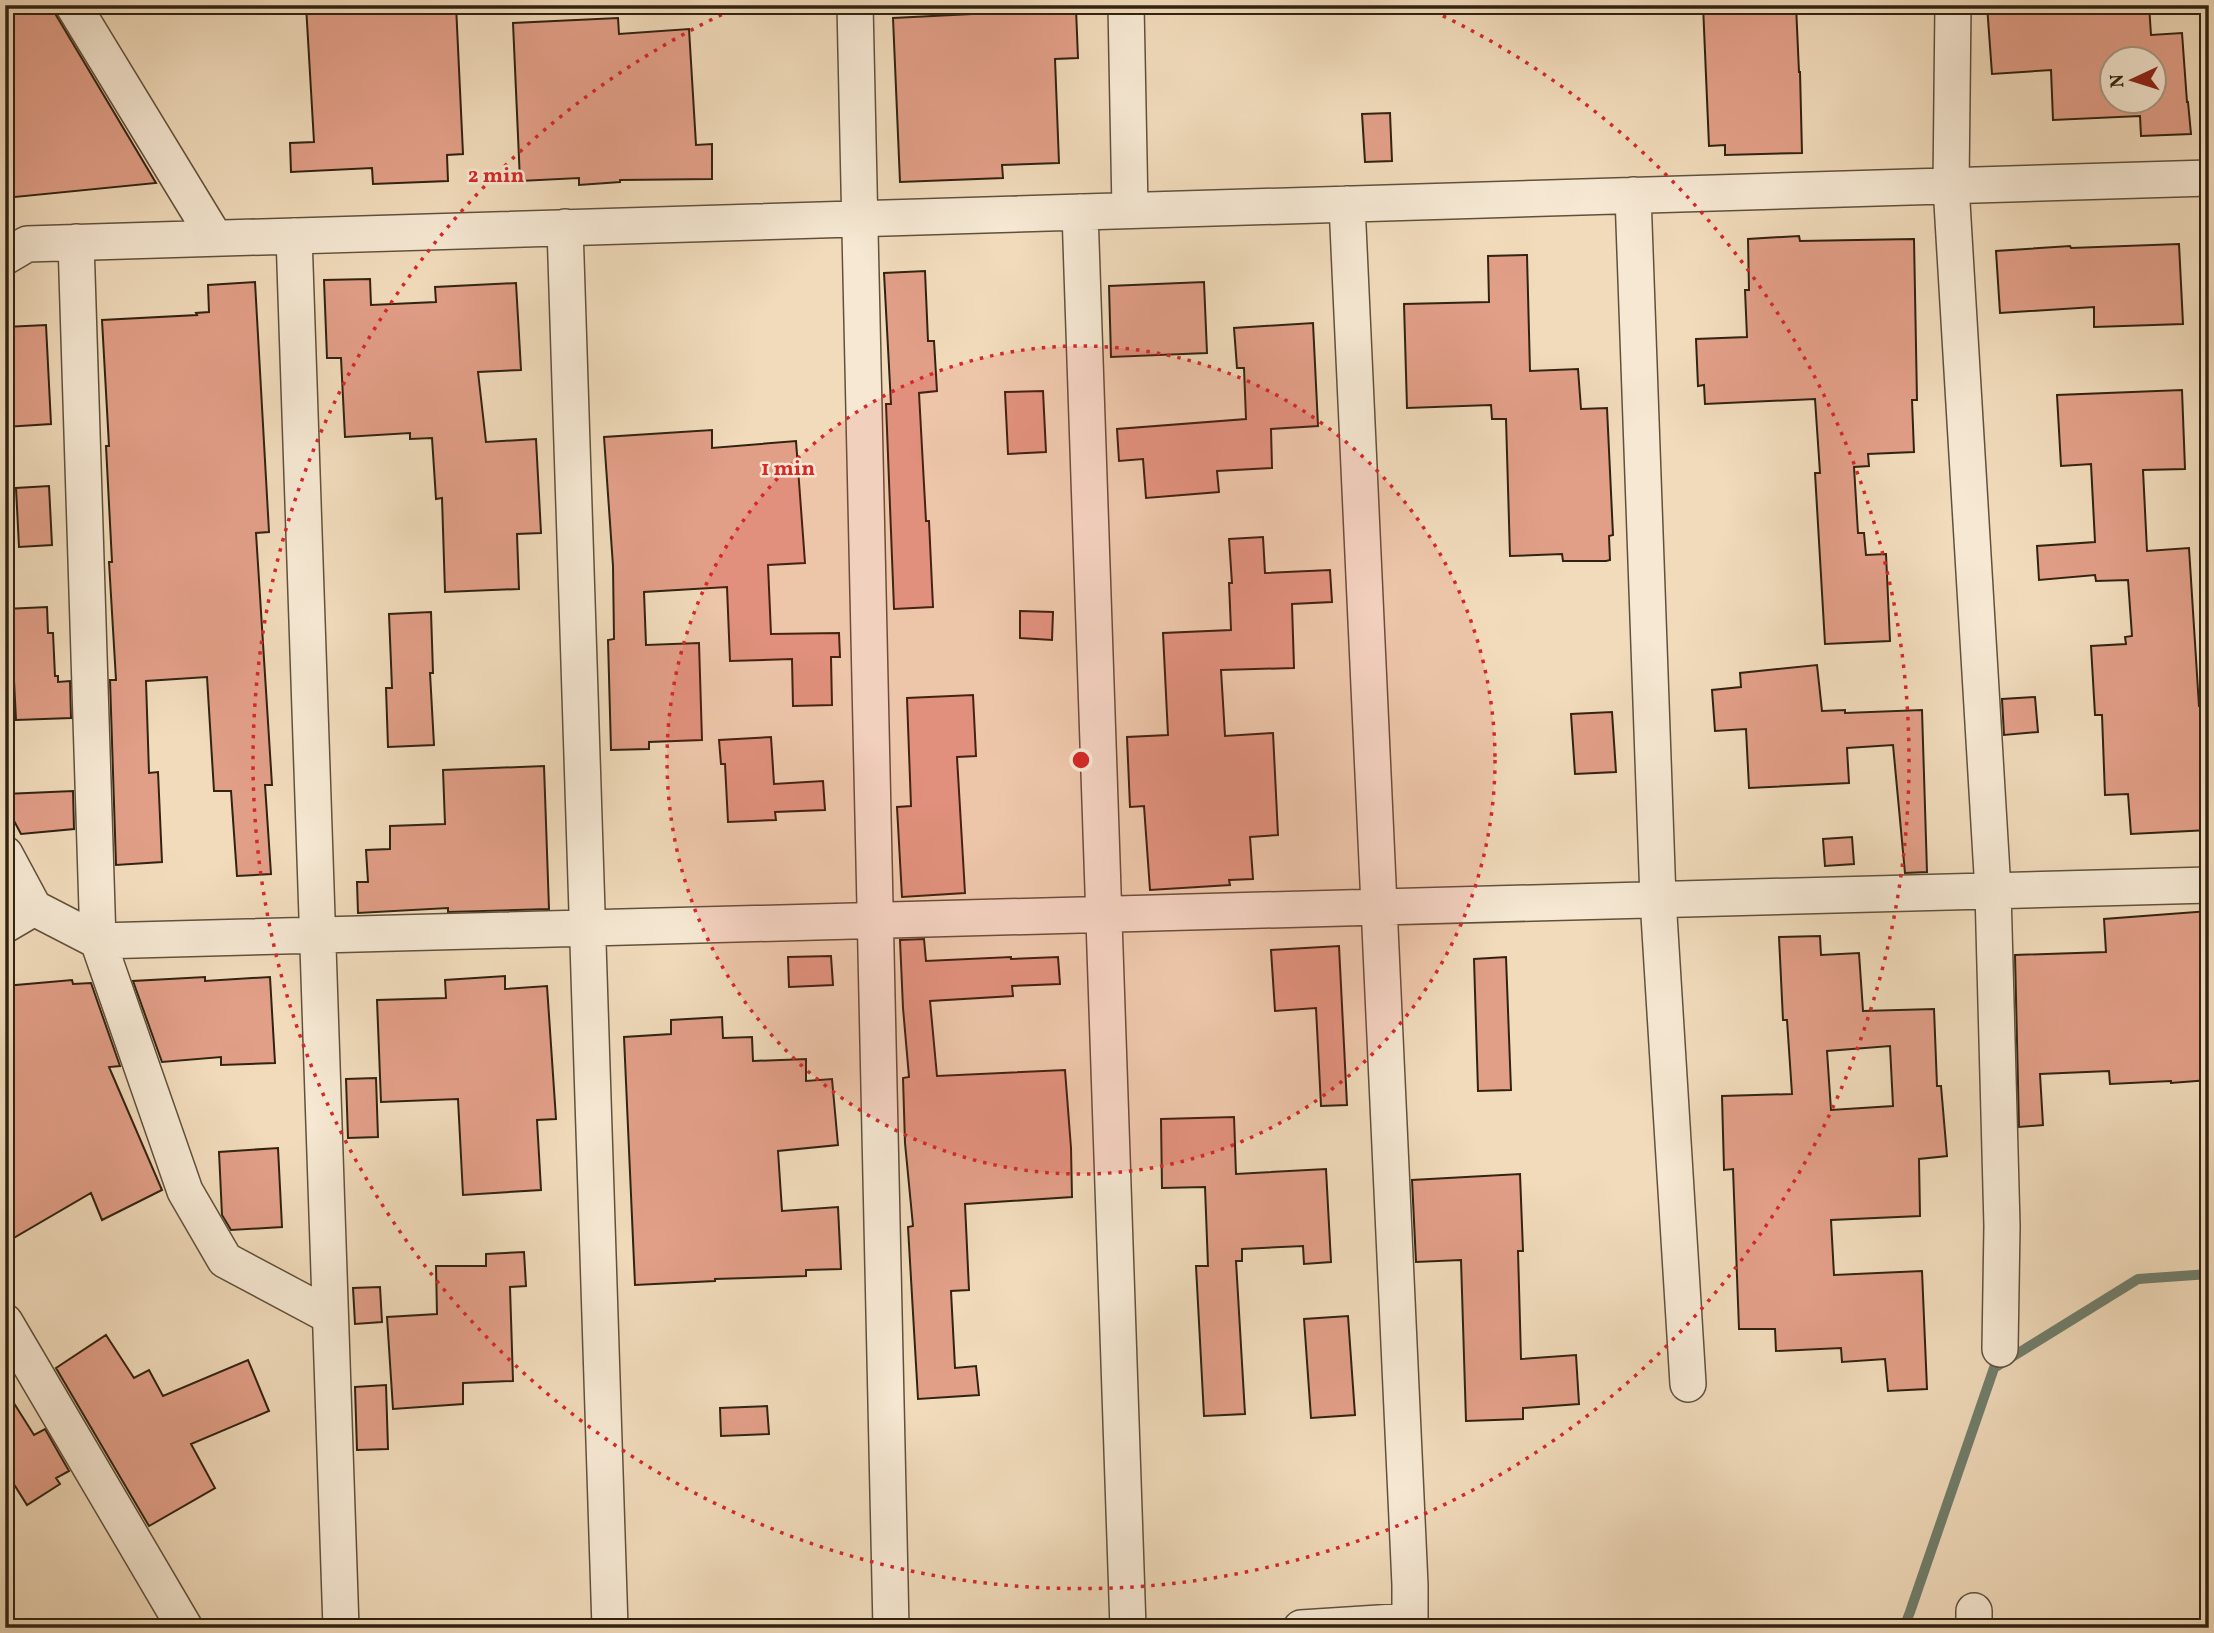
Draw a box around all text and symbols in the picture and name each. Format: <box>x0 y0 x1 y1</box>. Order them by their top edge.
north arrow <box>2098 46 2168 116</box>
text: N <box>2105 73 2131 89</box>
text: 2 min <box>468 162 524 191</box>
text: 1 min <box>761 455 815 484</box>
centre of rings <box>1069 748 1093 772</box>

